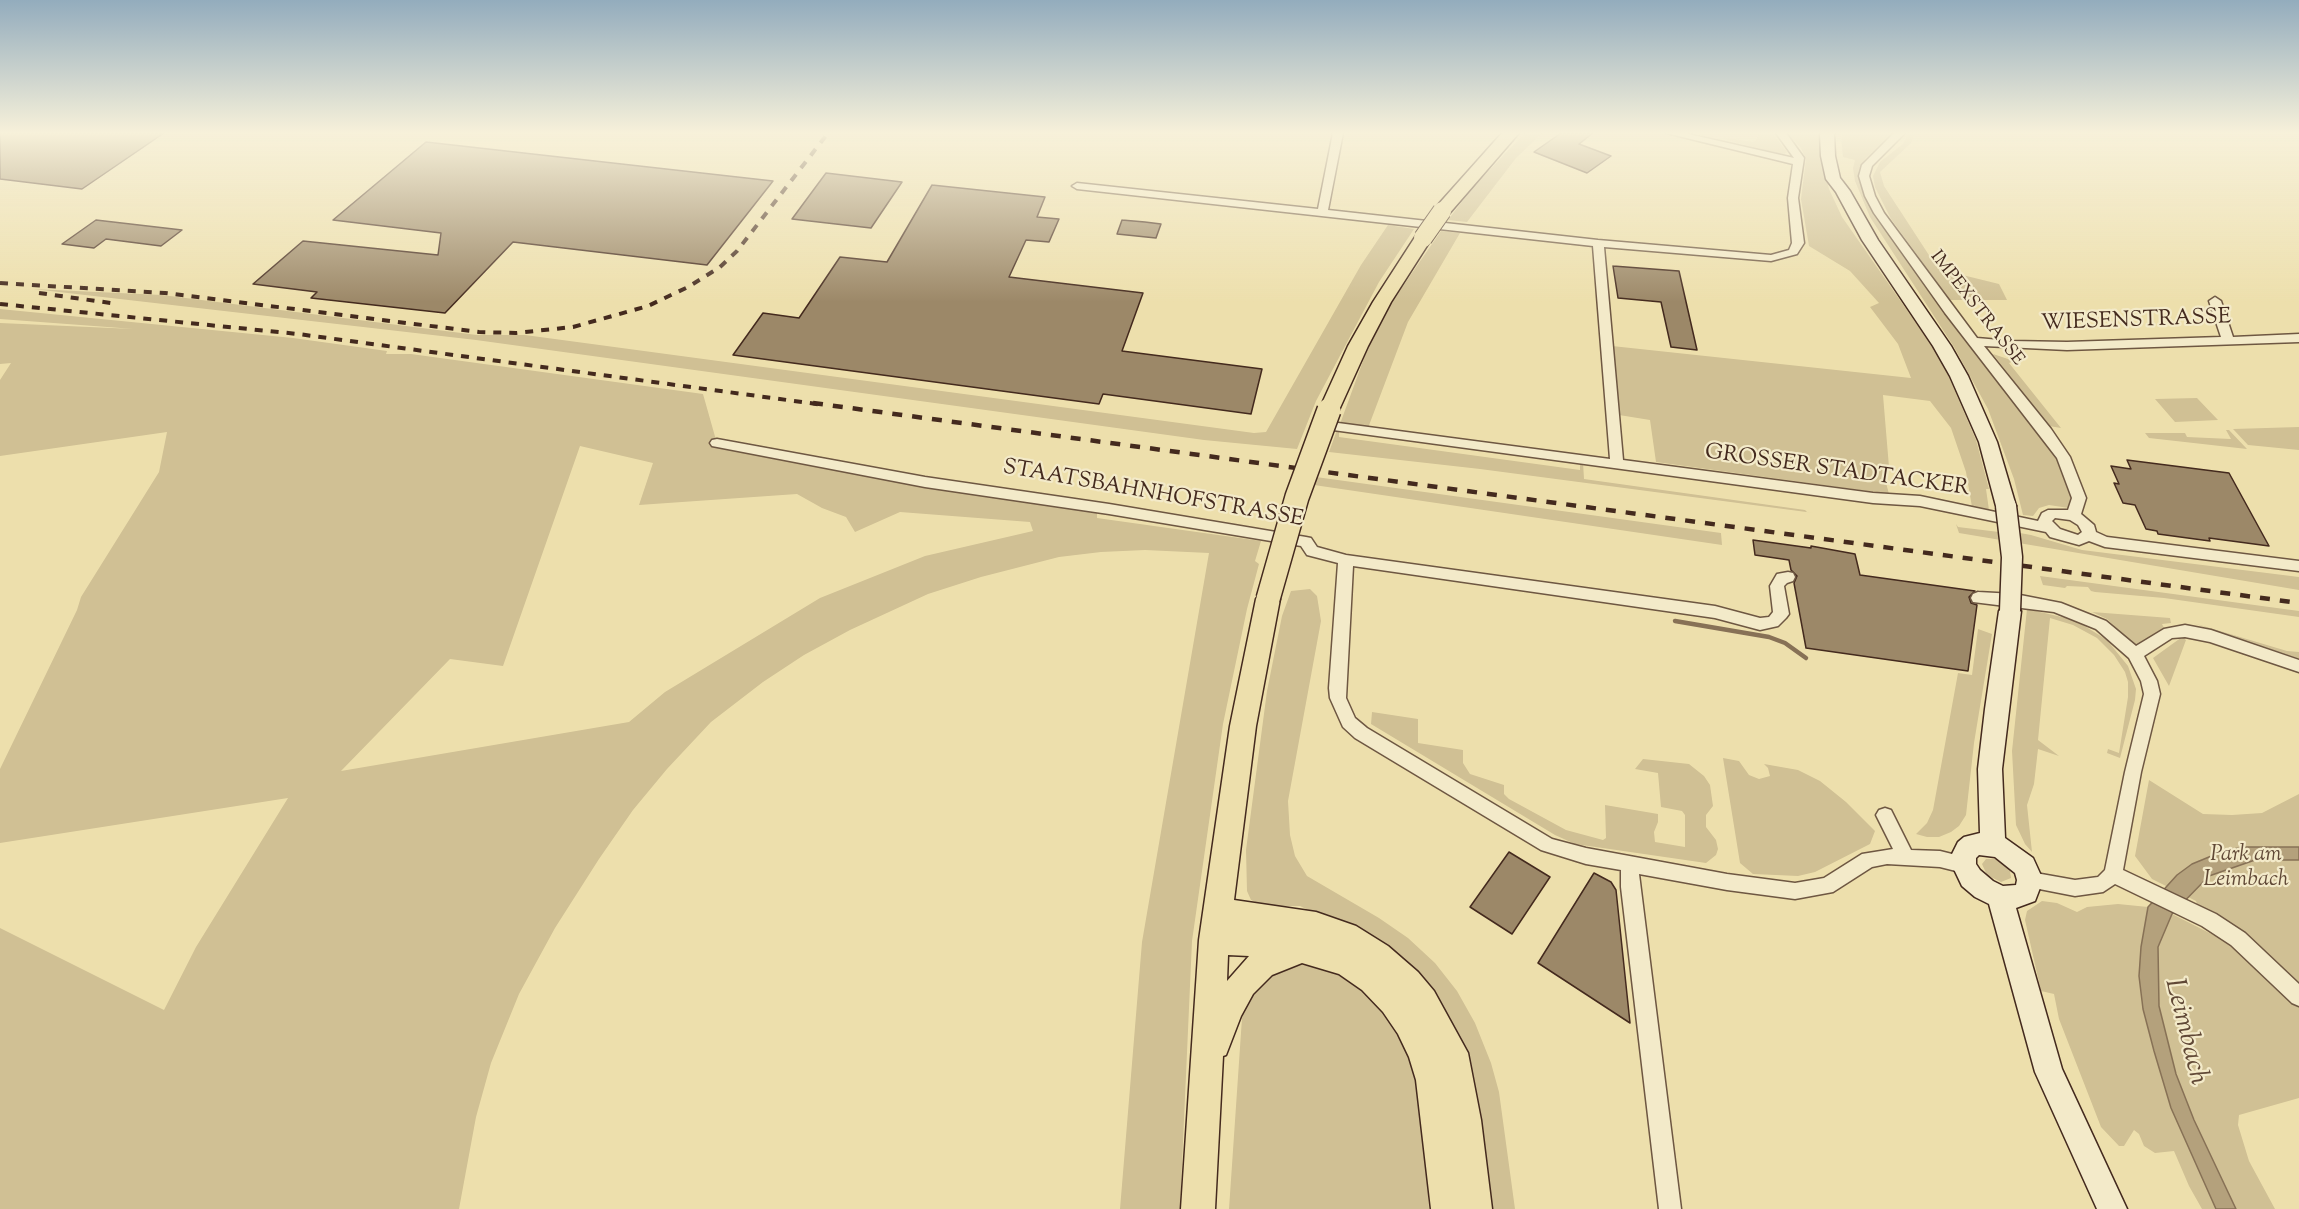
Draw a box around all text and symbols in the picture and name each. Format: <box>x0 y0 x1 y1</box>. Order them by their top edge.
street label: IMPEXSTRASSE <box>1924 247 2028 371</box>
street label: WIESENSTRASSE <box>2040 305 2232 339</box>
street label: GROSSER STADTACKER <box>1703 440 1971 504</box>
street label: STAATSBAHNHOFSTRASSE <box>1001 456 1305 534</box>
park label: Park am Leimbach <box>2203 843 2289 894</box>
water label: Leimbach <box>2155 975 2213 1089</box>

